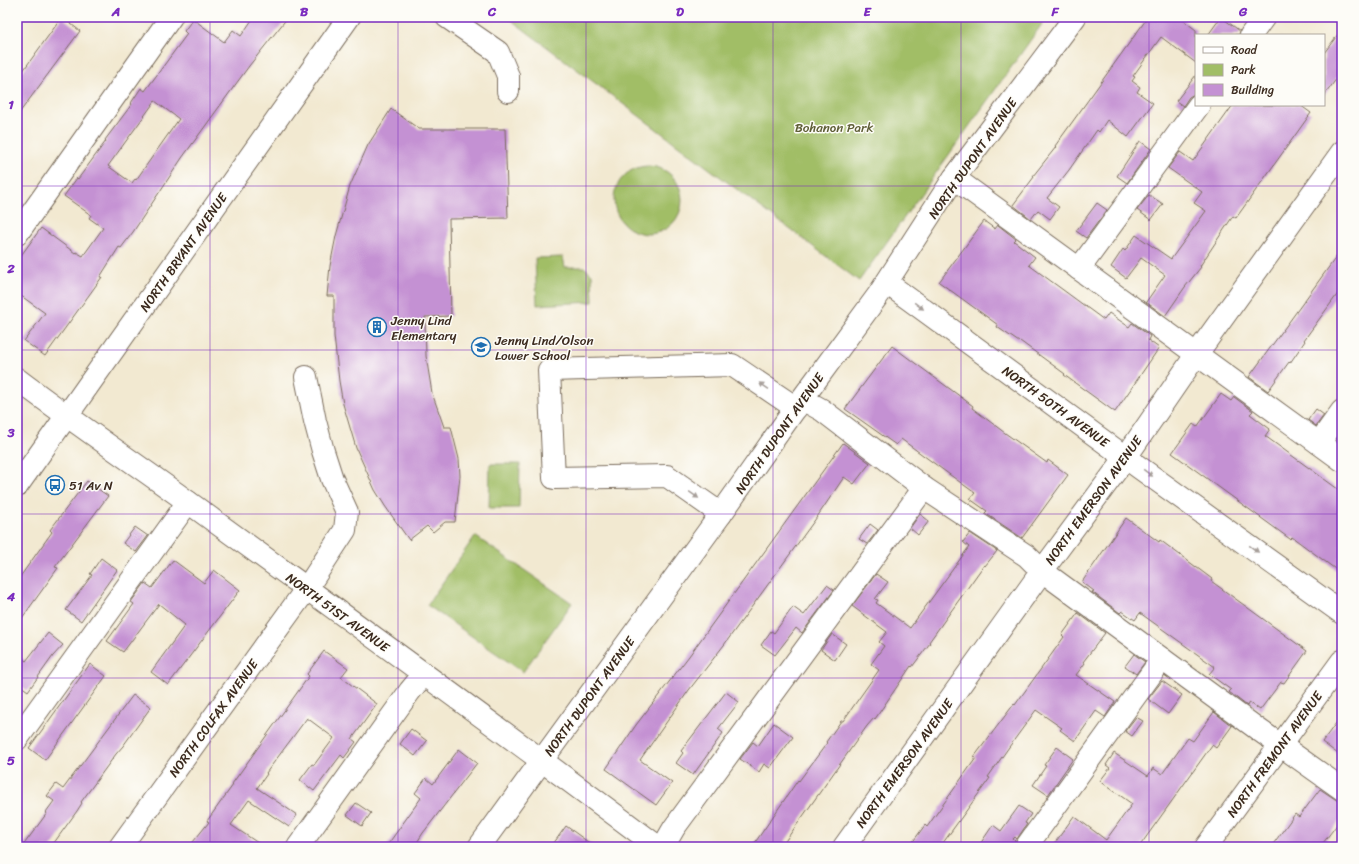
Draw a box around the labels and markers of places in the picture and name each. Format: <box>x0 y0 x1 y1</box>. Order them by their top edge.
place label: Jenny Lind Elementary <box>390 309 457 347</box>
building icon: Jenny Lind Elementary <box>366 316 388 338</box>
place label: Jenny Lind/Olson Lower School <box>494 329 594 367</box>
school or university icon: Jenny Lind/Olson Lower School <box>470 336 492 358</box>
bus stop icon: 51 Av N <box>44 474 66 496</box>
place label: 51 Av N <box>69 474 113 497</box>

